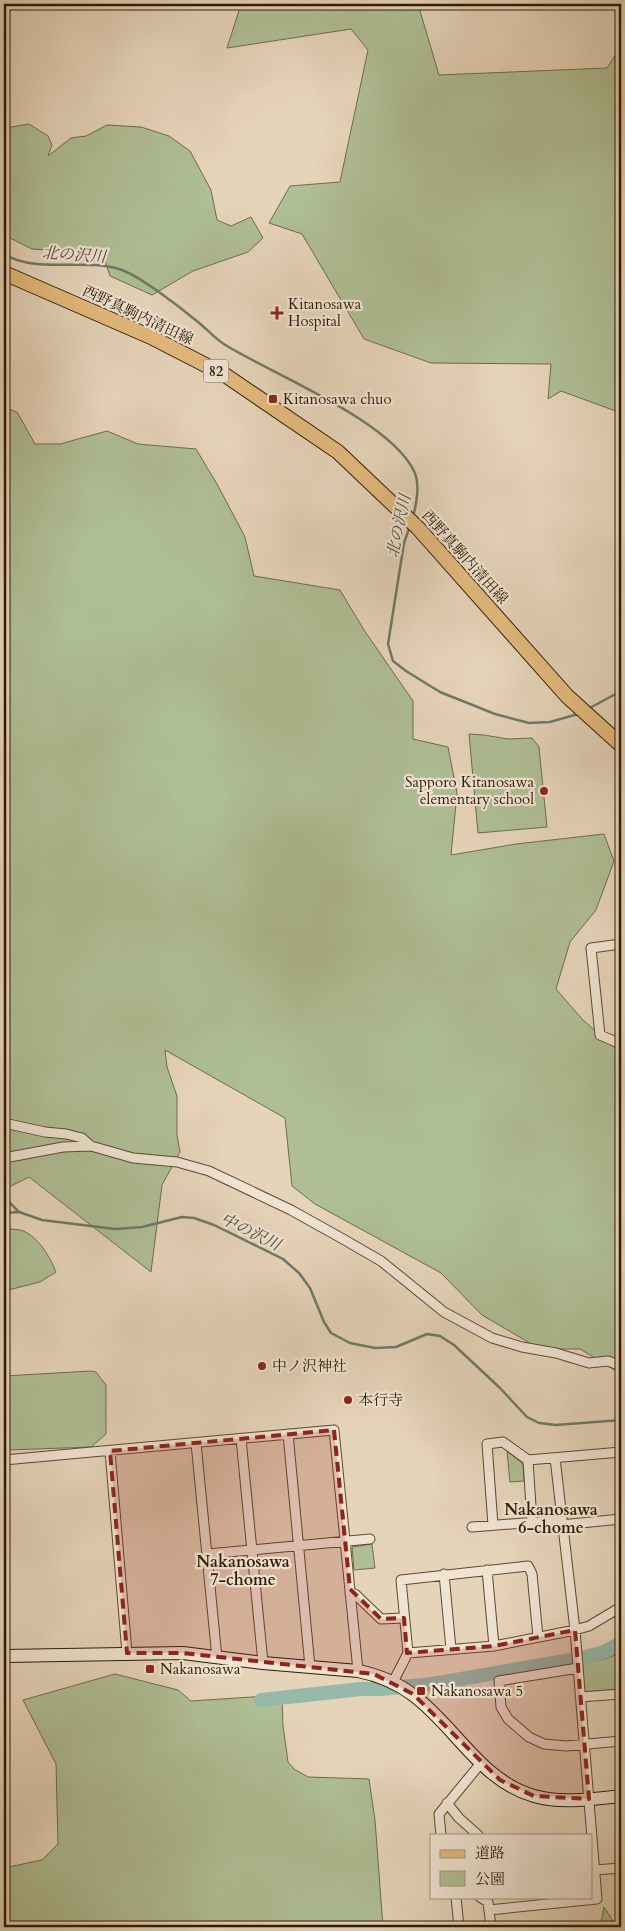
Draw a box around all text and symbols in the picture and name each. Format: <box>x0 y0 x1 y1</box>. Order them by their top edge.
water label: 北の沢川 <box>41 242 109 268</box>
street label: 西野真駒内清田線 <box>79 281 197 349</box>
place label: Kitanosawa Hospital <box>288 294 362 331</box>
marker: Kitanosawa Hospital <box>270 306 284 320</box>
road number: 82 <box>204 360 228 382</box>
place label: Kitanosawa chuo <box>283 389 392 409</box>
marker: Kitanosawa chuo <box>267 393 279 405</box>
water label: 北の沢川 <box>382 491 417 560</box>
street label: 西野真駒内清田線 <box>417 506 513 608</box>
place label: Sapporo Kitanosawa elementary school <box>405 772 535 809</box>
marker: Sapporo Kitanosawa elementary school <box>538 785 550 797</box>
water label: 中の沢川 <box>217 1208 286 1257</box>
place label: 中ノ沢神社 <box>272 1356 347 1376</box>
marker: 中ノ沢神社 <box>256 1360 268 1372</box>
place label: 本行寺 <box>358 1390 403 1410</box>
marker: 本行寺 <box>342 1394 354 1406</box>
district label: Nakanosawa 6-chome <box>504 1499 598 1539</box>
district label: Nakanosawa 7-chome <box>196 1551 290 1591</box>
place label: Nakanosawa <box>160 1659 241 1679</box>
marker: Nakanosawa <box>144 1663 156 1675</box>
place label: Nakanosawa 5 <box>431 1681 523 1701</box>
marker: Nakanosawa 5 <box>415 1685 427 1697</box>
legend <box>430 1834 592 1898</box>
text: 道路 <box>475 1843 505 1863</box>
text: 公園 <box>475 1869 505 1889</box>

